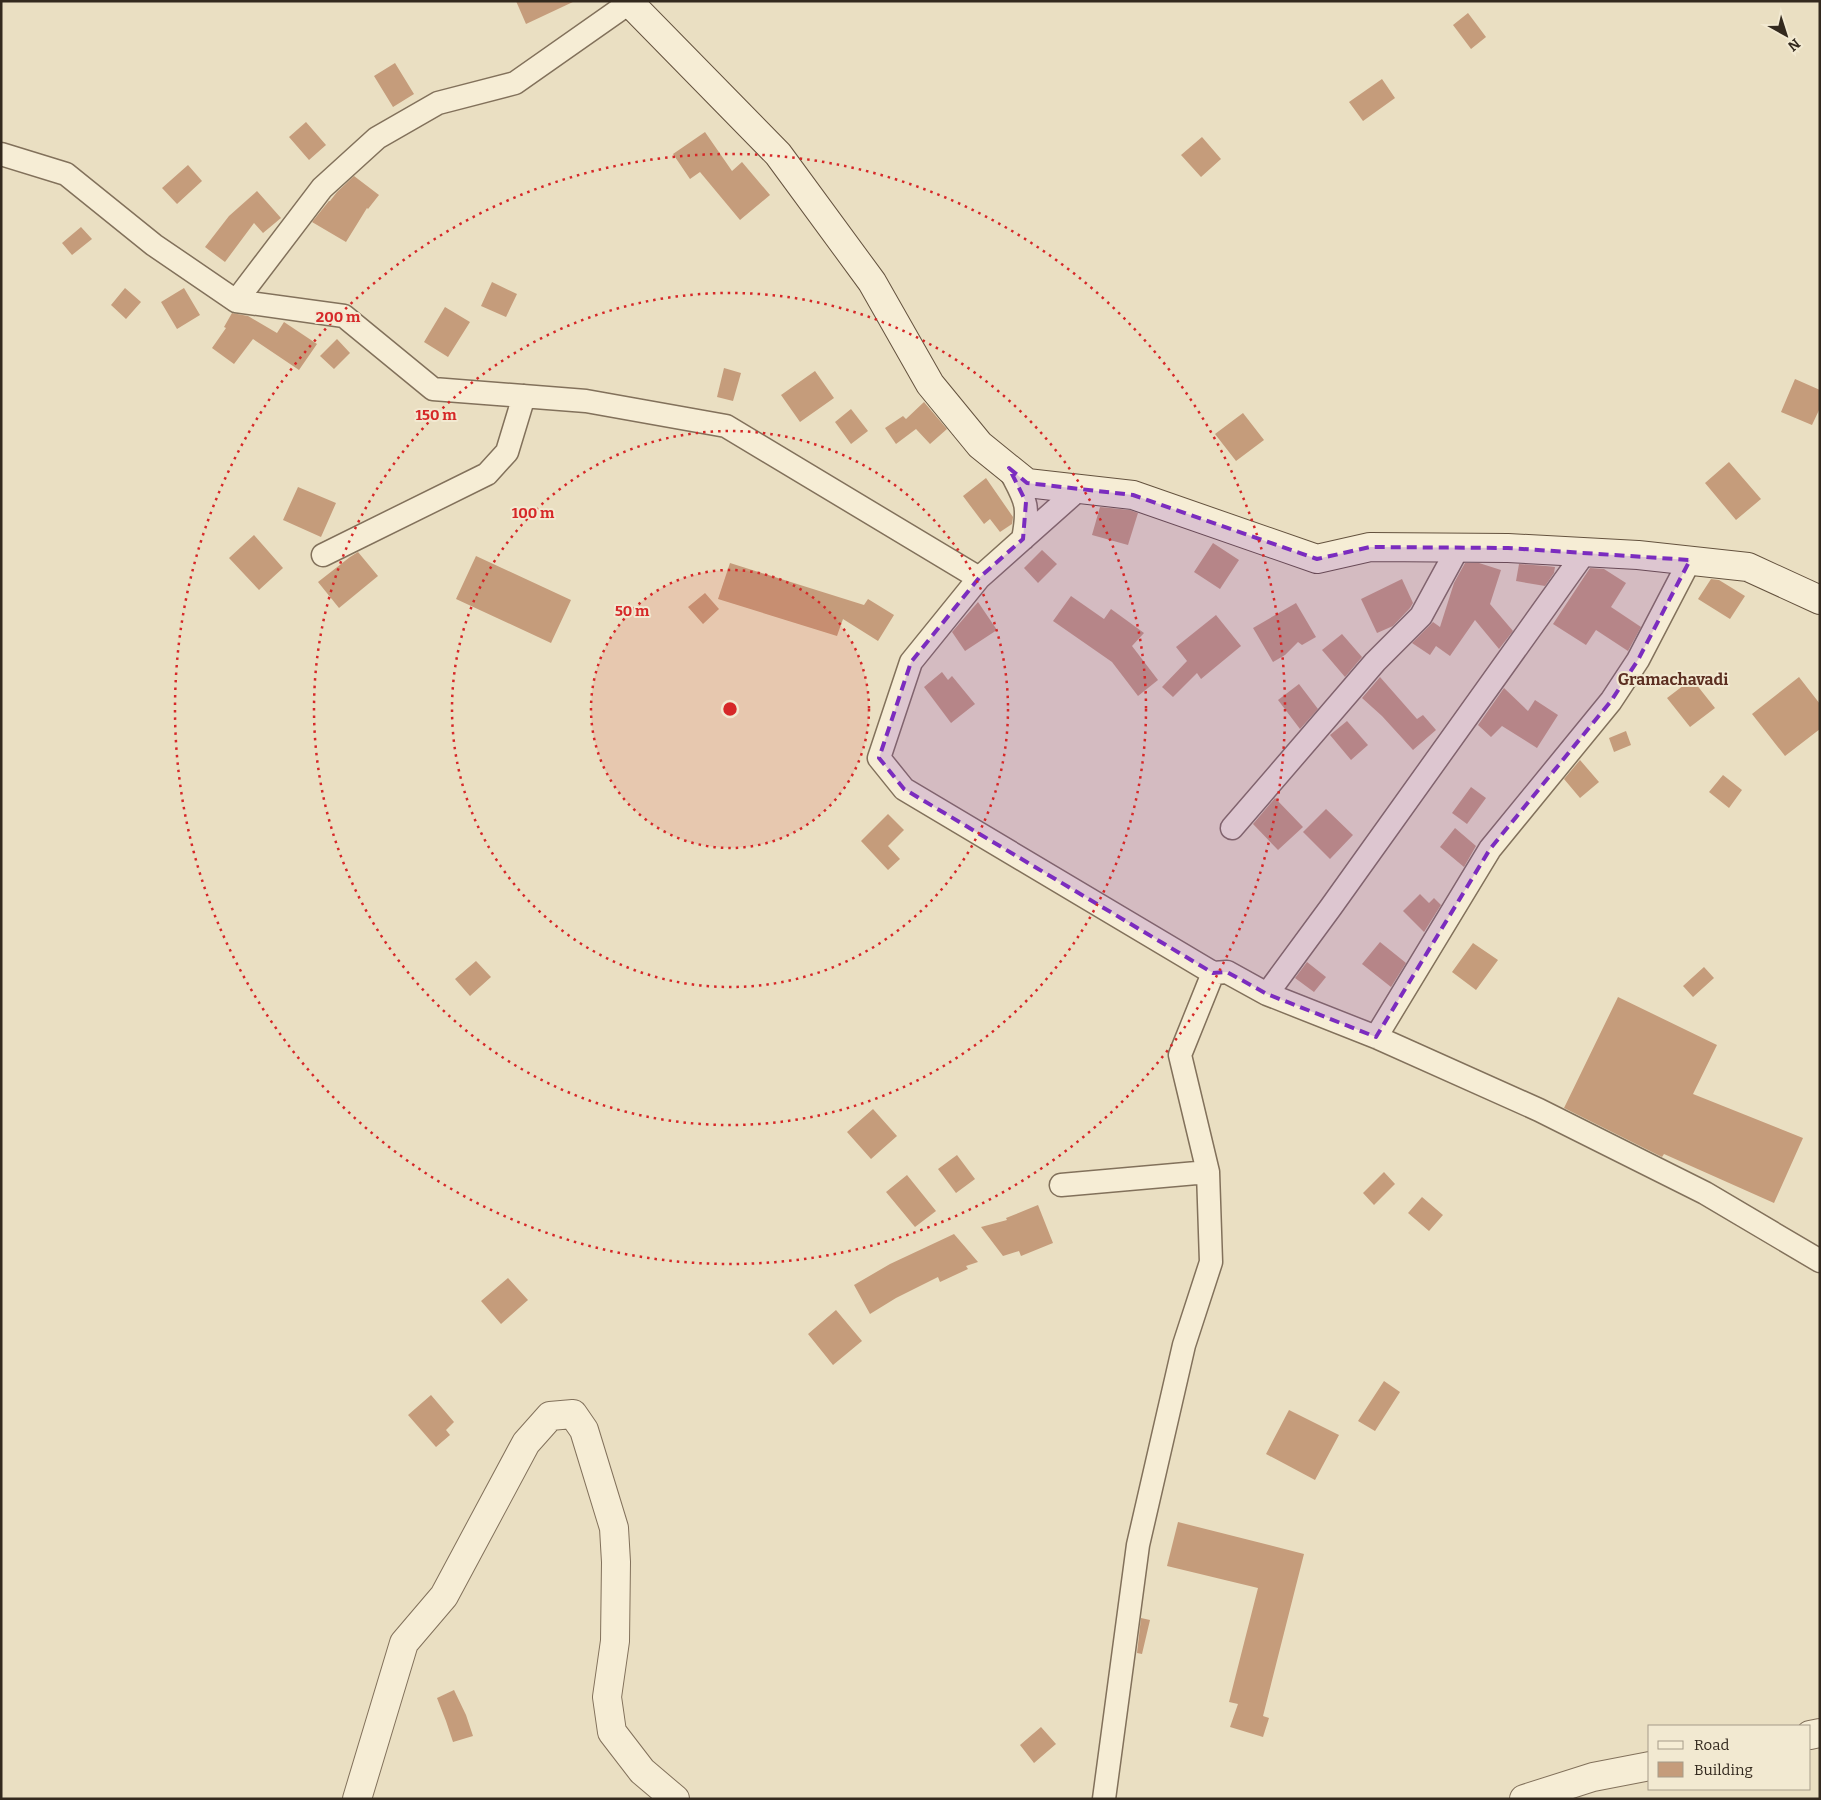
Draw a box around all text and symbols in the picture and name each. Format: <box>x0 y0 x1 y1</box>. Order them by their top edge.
north arrow <box>1761 10 1811 60</box>
text: N <box>1784 35 1803 55</box>
text: 200 m <box>316 308 361 326</box>
text: 150 m <box>415 406 457 424</box>
text: 100 m <box>512 504 555 522</box>
text: 50 m <box>615 602 650 620</box>
district label: Gramachavadi <box>1618 670 1728 689</box>
centre of rings <box>721 700 739 718</box>
legend <box>1648 1725 1811 1790</box>
text: Road <box>1694 1736 1729 1754</box>
text: Building <box>1694 1761 1753 1779</box>

